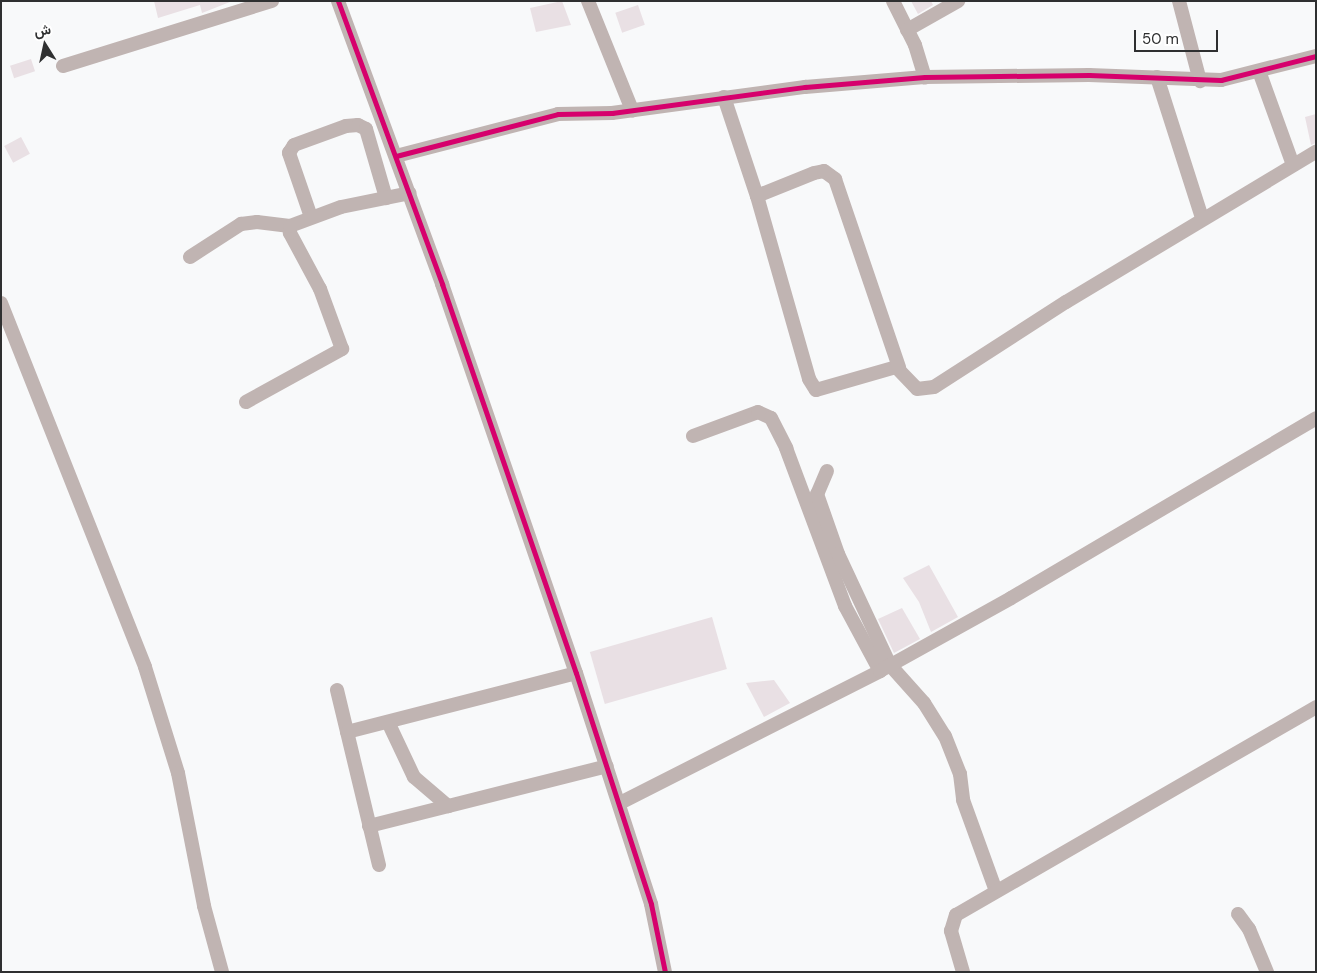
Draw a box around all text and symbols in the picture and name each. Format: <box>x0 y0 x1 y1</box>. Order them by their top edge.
north arrow <box>20 20 70 70</box>
text: ش <box>33 20 52 41</box>
scale bar <box>1137 20 1221 52</box>
text: 50 m <box>1142 29 1179 49</box>

